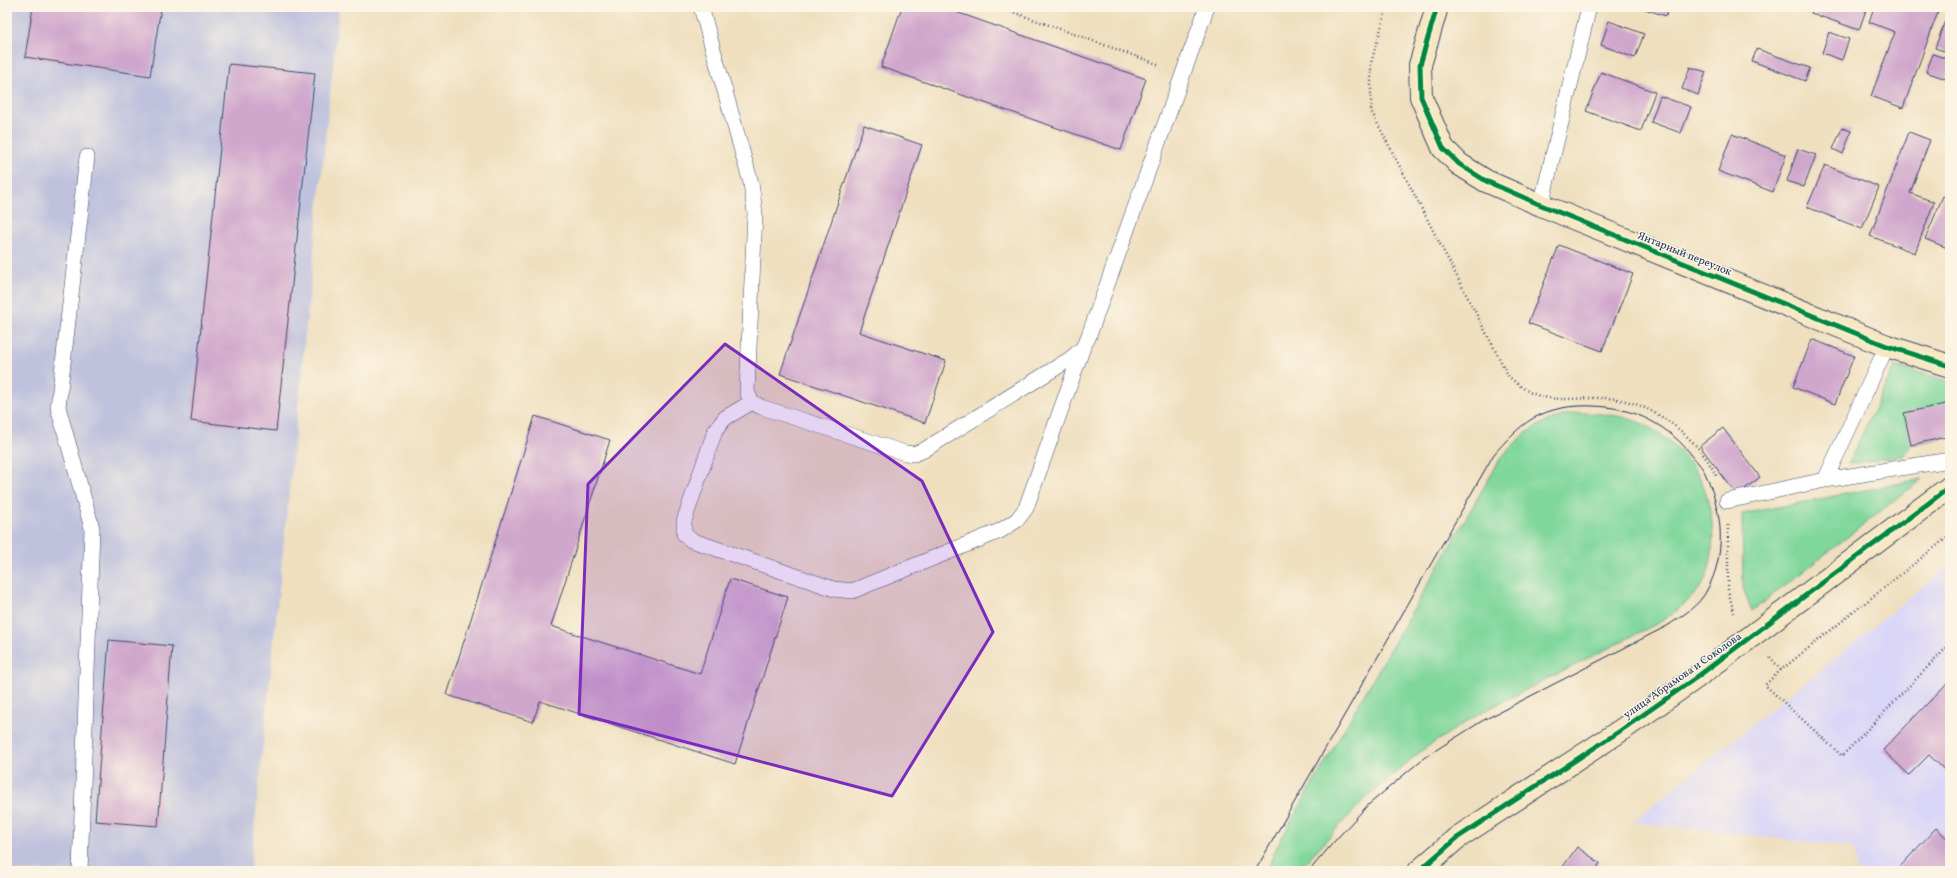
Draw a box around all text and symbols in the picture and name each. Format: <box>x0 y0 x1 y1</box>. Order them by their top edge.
street label: Янтарный переулок <box>1635 229 1734 280</box>
street label: улица Абрамова и Соколова <box>1621 629 1745 723</box>

